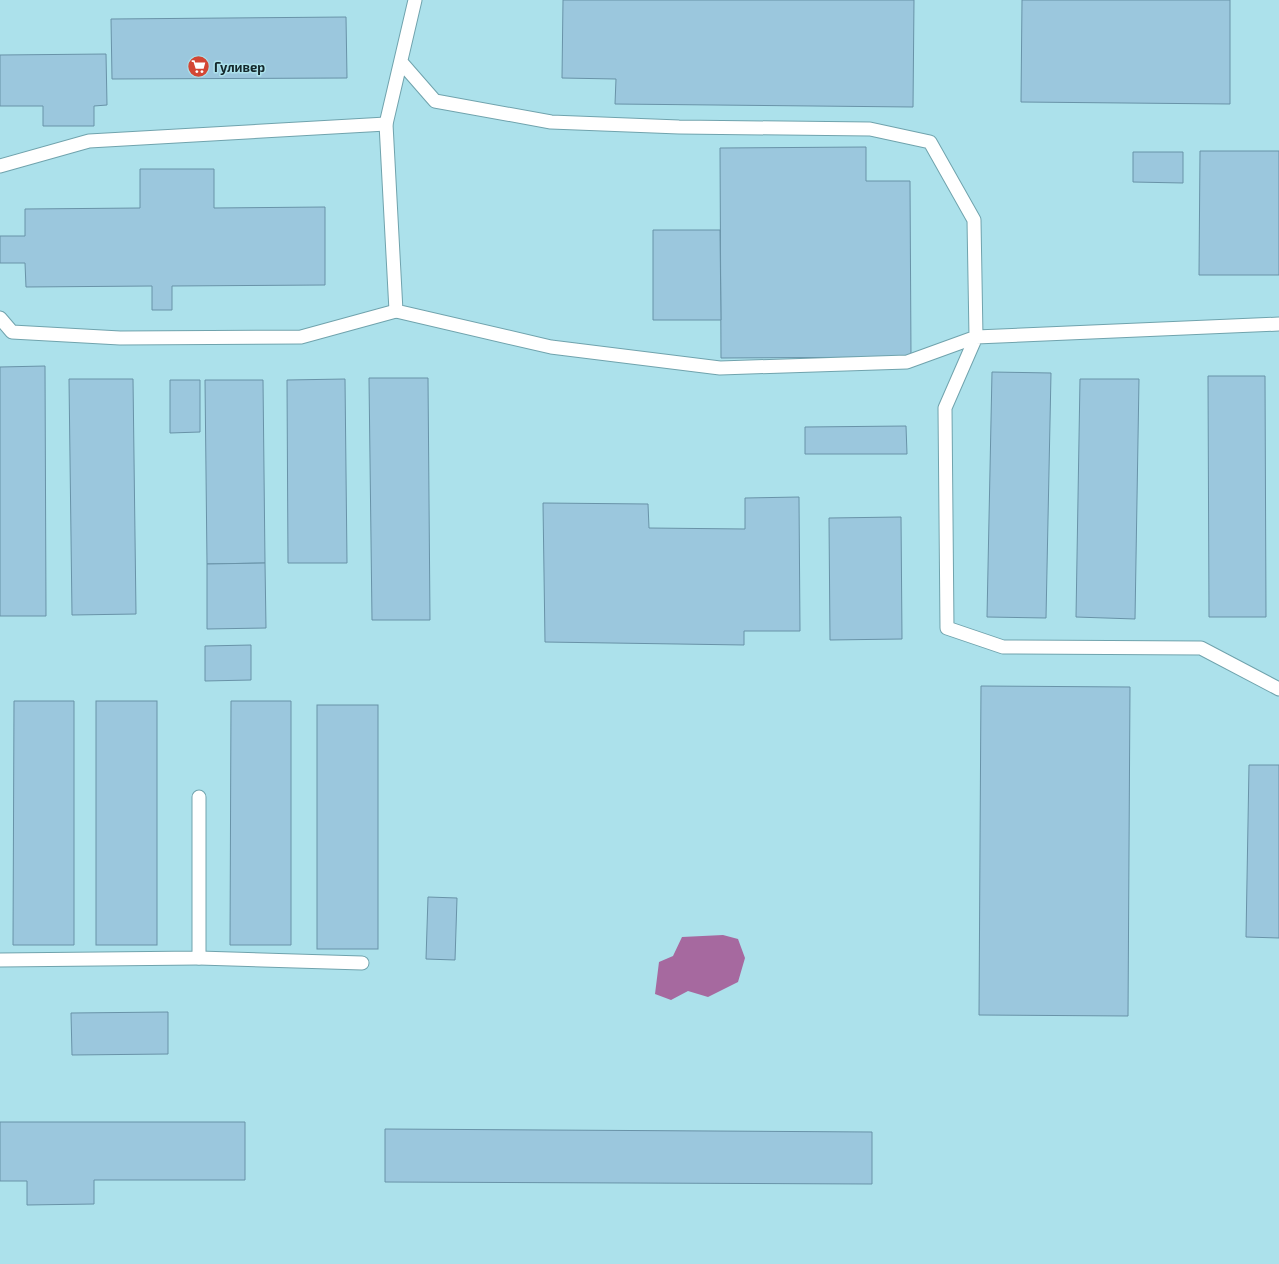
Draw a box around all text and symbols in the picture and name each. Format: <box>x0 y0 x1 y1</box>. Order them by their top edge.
supermarket icon: Гуливер <box>186 54 212 80</box>
place label: Гуливер <box>214 59 265 75</box>

